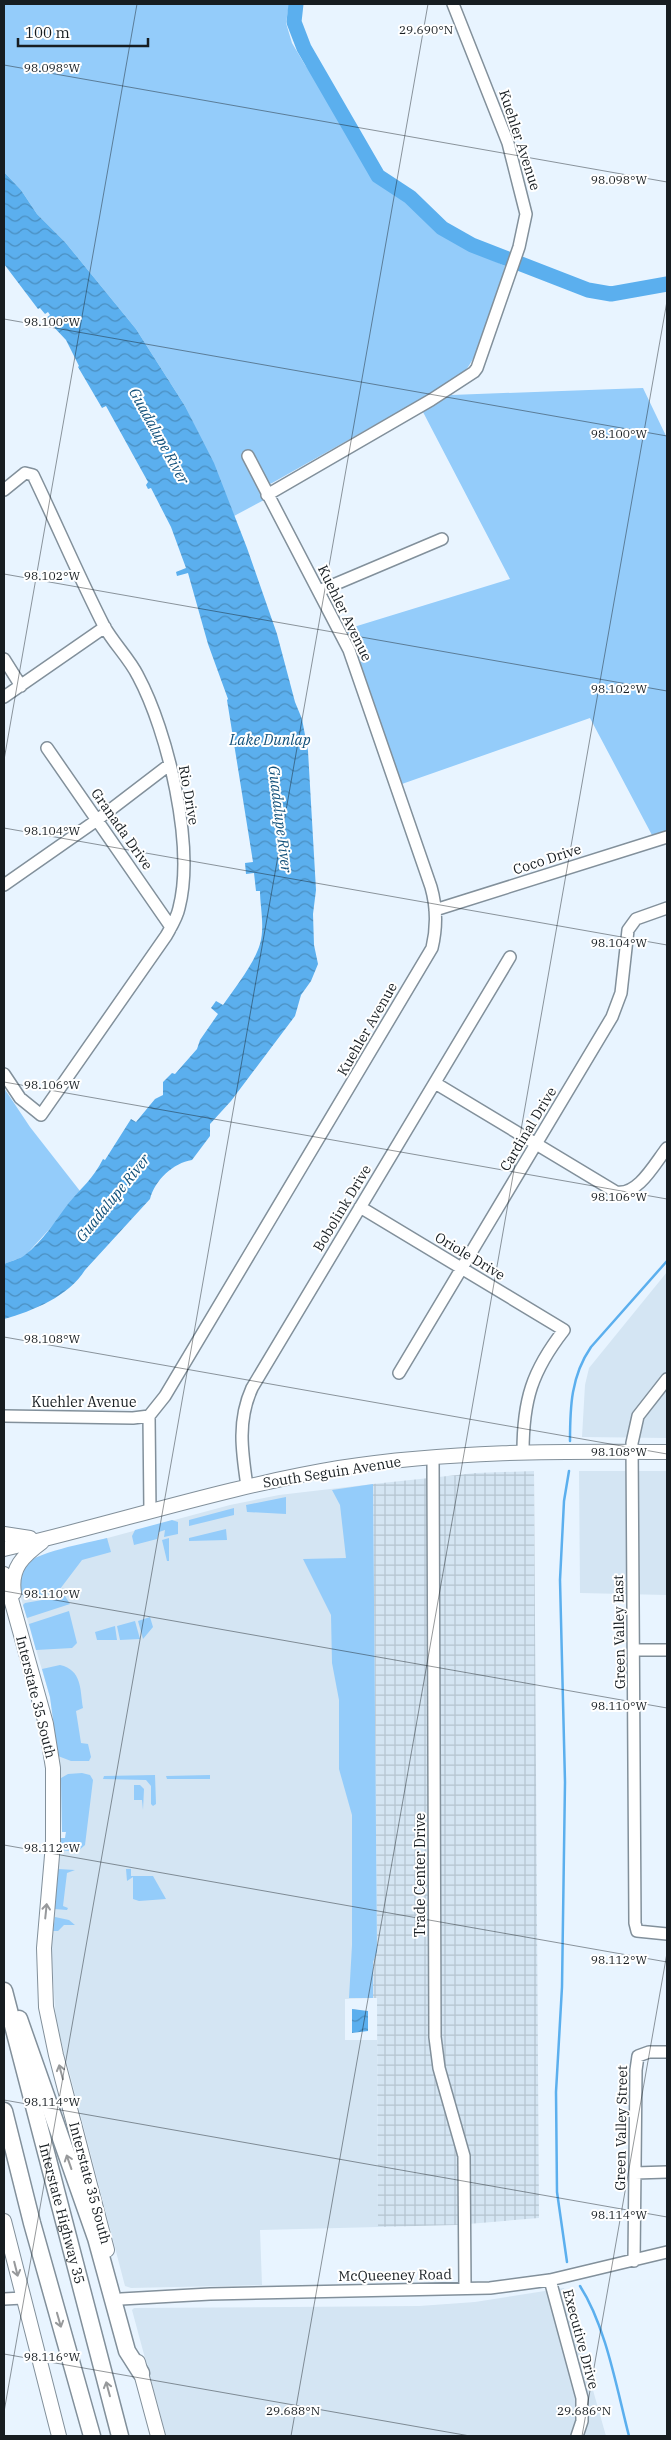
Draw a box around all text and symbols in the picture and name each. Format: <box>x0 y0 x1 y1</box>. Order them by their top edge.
scale bar <box>18 15 148 47</box>
text: 29.690°N <box>399 22 453 37</box>
text: 100 m <box>25 23 70 42</box>
text: 98.098°W <box>24 60 81 75</box>
street label: Kuehler Avenue <box>495 87 545 193</box>
text: 98.098°W <box>591 172 648 187</box>
text: 98.100°W <box>24 314 81 329</box>
water label: Guadalupe River <box>125 384 194 488</box>
text: 98.100°W <box>591 426 648 441</box>
street label: Kuehler Avenue <box>314 562 376 664</box>
text: 98.102°W <box>24 568 81 583</box>
text: 98.102°W <box>591 681 648 696</box>
water label: Lake Dunlap <box>228 730 311 749</box>
street label: Rio Drive <box>175 764 203 826</box>
water label: Guadalupe River <box>265 764 297 874</box>
street label: Granada Drive <box>87 785 157 873</box>
text: 98.104°W <box>24 823 81 838</box>
street label: Coco Drive <box>511 840 583 878</box>
text: 98.104°W <box>591 935 648 950</box>
street label: Kuehler Avenue <box>333 979 401 1079</box>
text: 98.106°W <box>24 1077 81 1092</box>
street label: Cardinal Drive <box>496 1084 560 1174</box>
water label: Guadalupe River <box>71 1150 154 1245</box>
street label: Bobolink Drive <box>309 1161 375 1255</box>
text: 98.106°W <box>591 1189 648 1204</box>
street label: Oriole Drive <box>432 1228 508 1284</box>
text: 98.108°W <box>24 1331 81 1346</box>
street label: Kuehler Avenue <box>32 1393 136 1411</box>
text: 98.108°W <box>591 1444 648 1459</box>
street label: South Seguin Avenue <box>262 1452 402 1492</box>
street label: Green Valley East <box>609 1575 629 1689</box>
text: 98.110°W <box>24 1586 81 1601</box>
street label: Interstate 35 South <box>12 1634 60 1760</box>
text: 98.110°W <box>591 1698 648 1713</box>
street label: Trade Center Drive <box>411 1813 429 1937</box>
text: 98.112°W <box>24 1840 81 1855</box>
one-way arrow <box>41 1903 51 1919</box>
text: 98.112°W <box>591 1952 648 1967</box>
one-way arrow <box>55 2064 65 2080</box>
street label: Green Valley Street <box>611 2065 631 2191</box>
text: 98.114°W <box>24 2094 81 2109</box>
street label: Interstate 35 South <box>65 2120 115 2246</box>
street label: Interstate Highway 35 <box>35 2141 89 2286</box>
one-way arrow <box>64 2154 73 2170</box>
text: 98.114°W <box>591 2207 648 2222</box>
one-way arrow <box>12 2260 21 2276</box>
street label: McQueeney Road <box>338 2265 452 2285</box>
street label: Executive Drive <box>559 2287 603 2391</box>
one-way arrow <box>55 2312 65 2328</box>
text: 98.116°W <box>24 2349 81 2364</box>
one-way arrow <box>103 2382 112 2398</box>
text: 29.688°N <box>266 2403 320 2418</box>
text: 29.686°N <box>557 2403 611 2418</box>

